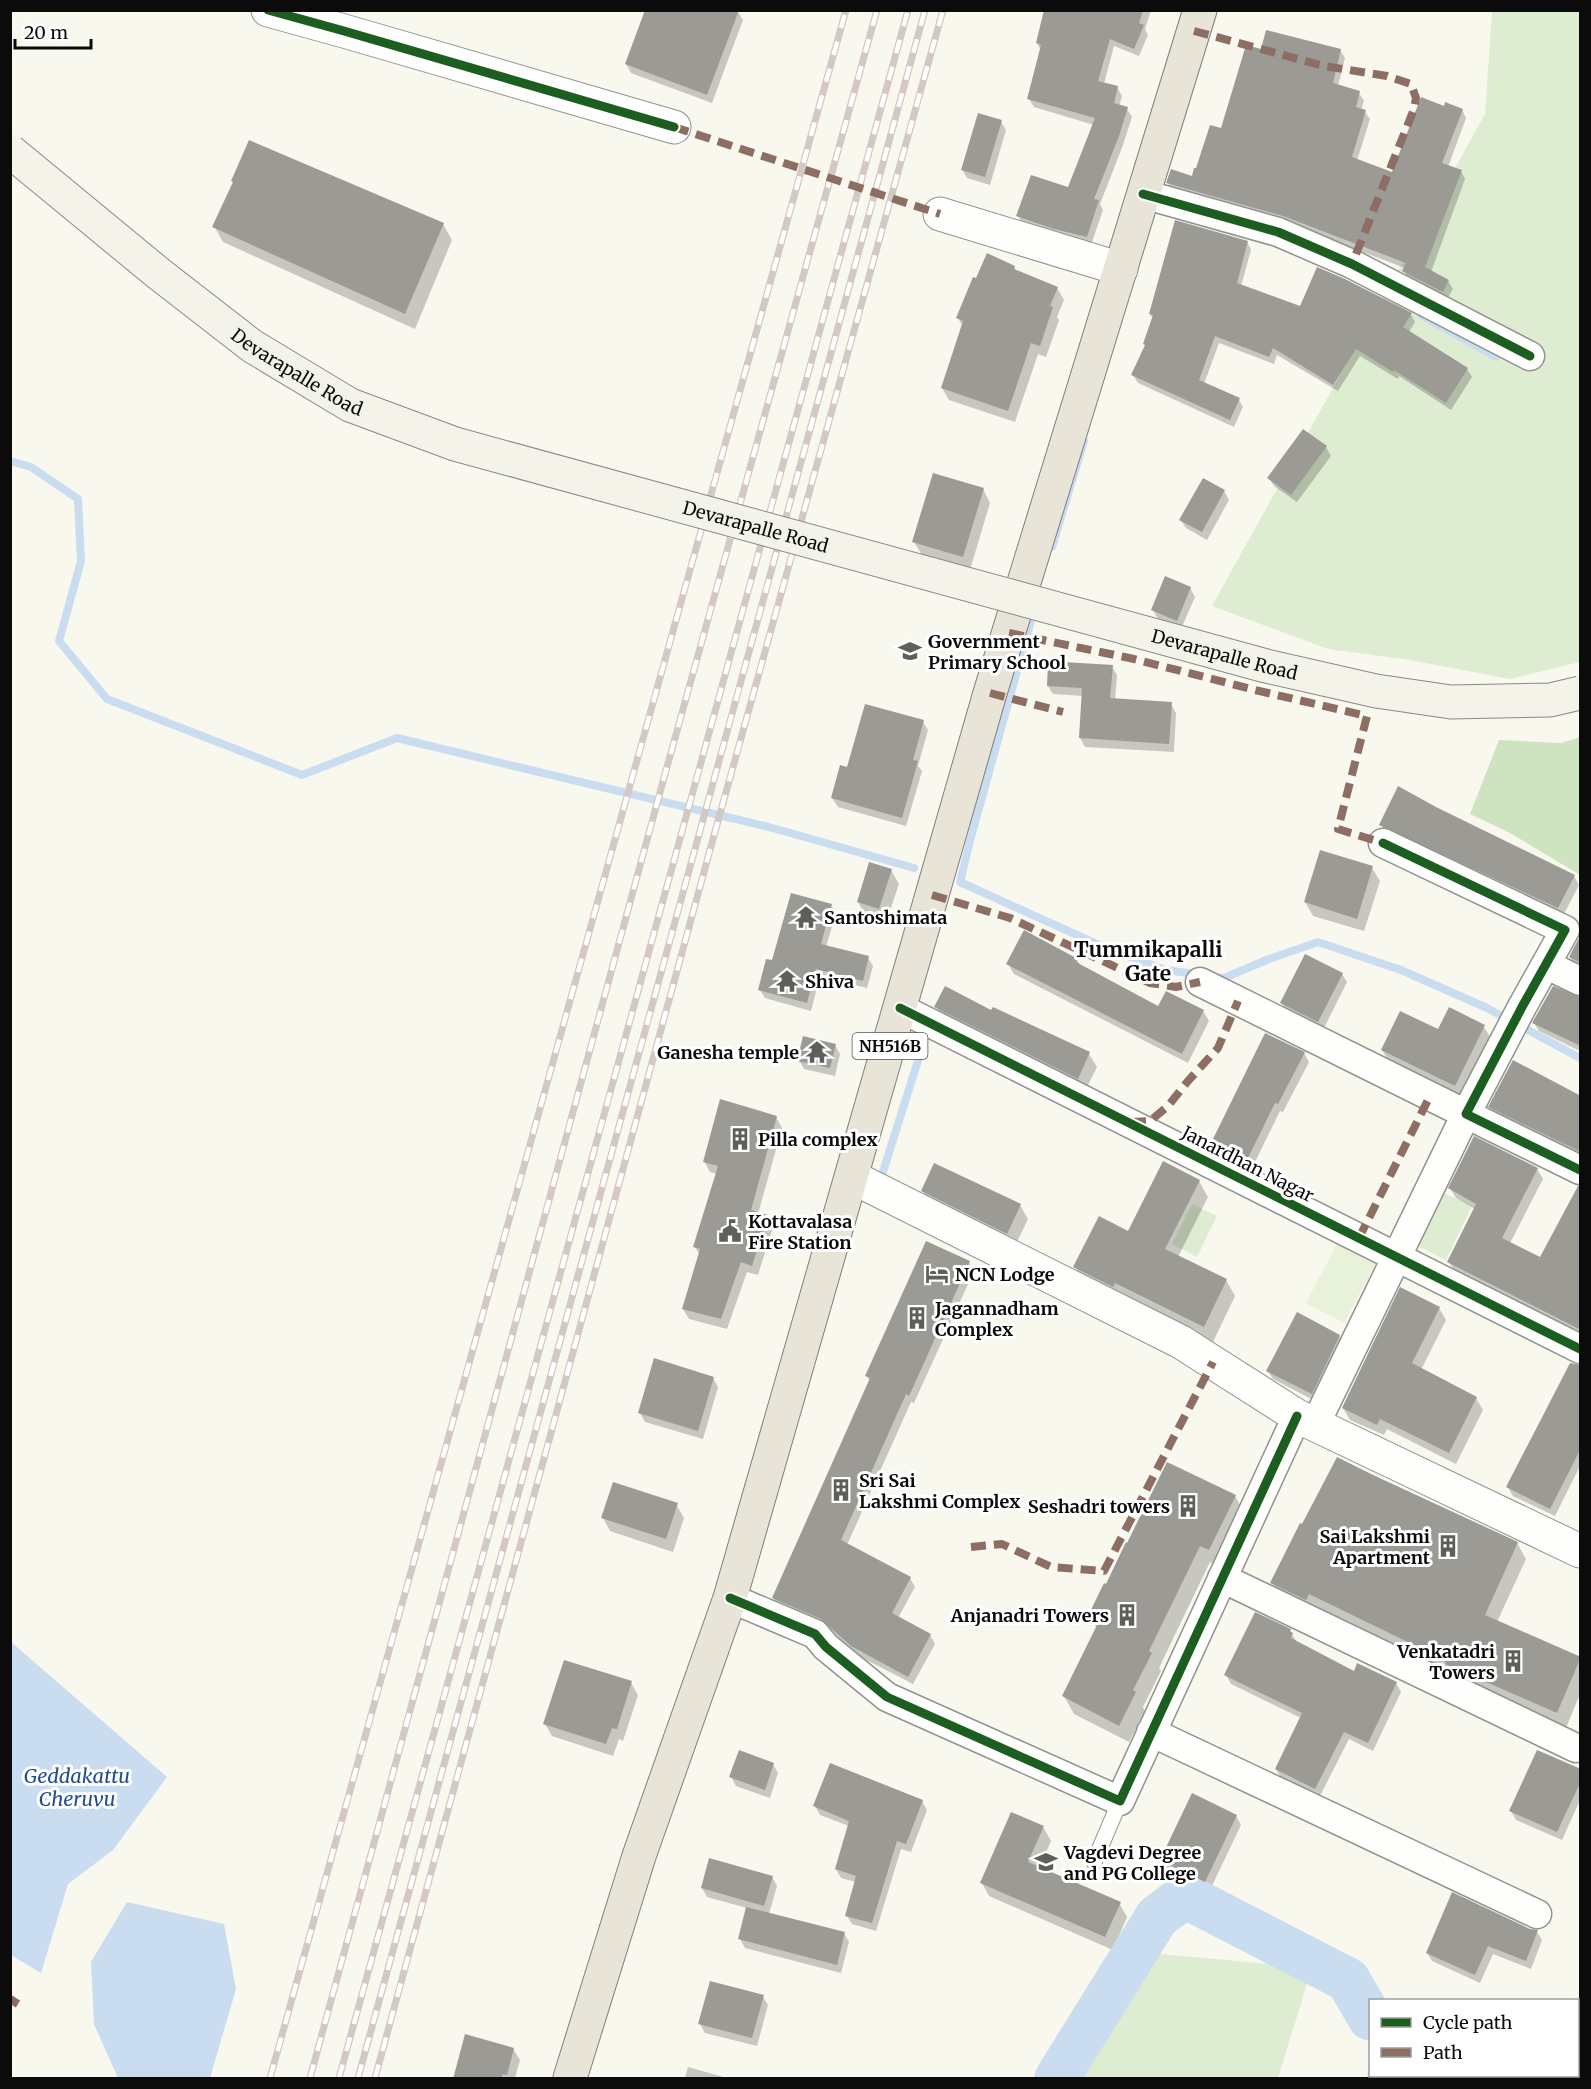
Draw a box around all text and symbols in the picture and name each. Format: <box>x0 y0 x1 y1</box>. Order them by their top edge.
scale bar <box>15 12 92 50</box>
text: 20 m <box>24 21 68 44</box>
street label: Devarapalle Road <box>227 323 366 420</box>
street label: Devarapalle Road <box>680 495 831 557</box>
street label: Devarapalle Road <box>1149 624 1300 684</box>
place label: Government Primary School <box>928 630 1066 674</box>
school or university icon: Government Primary School <box>897 638 923 664</box>
temple icon: Santoshimata <box>793 904 819 930</box>
place label: Santoshimata <box>824 906 947 929</box>
district label: Tummikapalli Gate <box>1074 936 1222 987</box>
temple icon: Shiva <box>774 968 800 994</box>
place label: Shiva <box>805 970 854 993</box>
road number: NH516B <box>852 1033 928 1059</box>
temple icon: Ganesha temple <box>804 1039 830 1065</box>
place label: Ganesha temple <box>657 1041 799 1064</box>
street label: Janardhan Nagar <box>1177 1120 1318 1207</box>
building icon: Pilla complex <box>727 1126 753 1152</box>
place label: Pilla complex <box>758 1128 878 1151</box>
place label: Kottavalasa Fire Station <box>748 1210 852 1254</box>
public building icon: Kottavalasa Fire Station <box>717 1218 743 1244</box>
hotel icon: NCN Lodge <box>924 1261 950 1287</box>
place label: NCN Lodge <box>955 1263 1055 1286</box>
place label: Jagannadham Complex <box>934 1297 1059 1341</box>
building icon: Jagannadham Complex <box>904 1305 930 1331</box>
place label: Sri Sai Lakshmi Complex <box>859 1469 1020 1513</box>
building icon: Sri Sai Lakshmi Complex <box>828 1477 854 1503</box>
building icon: Seshadri towers <box>1175 1493 1201 1519</box>
place label: Seshadri towers <box>1028 1495 1170 1518</box>
place label: Sai Lakshmi Apartment <box>1319 1525 1431 1569</box>
building icon: Sai Lakshmi Apartment <box>1435 1533 1461 1559</box>
building icon: Anjanadri Towers <box>1114 1602 1140 1628</box>
place label: Anjanadri Towers <box>950 1604 1109 1627</box>
place label: Venkatadri Towers <box>1396 1640 1495 1684</box>
building icon: Venkatadri Towers <box>1500 1648 1526 1674</box>
water label: Geddakattu Cheruvu <box>24 1763 130 1811</box>
place label: Vagdevi Degree and PG College <box>1063 1841 1201 1885</box>
school or university icon: Vagdevi Degree and PG College <box>1033 1849 1059 1875</box>
legend <box>1369 1999 1579 2077</box>
text: Cycle path <box>1423 2011 1513 2034</box>
text: Path <box>1423 2041 1463 2064</box>

